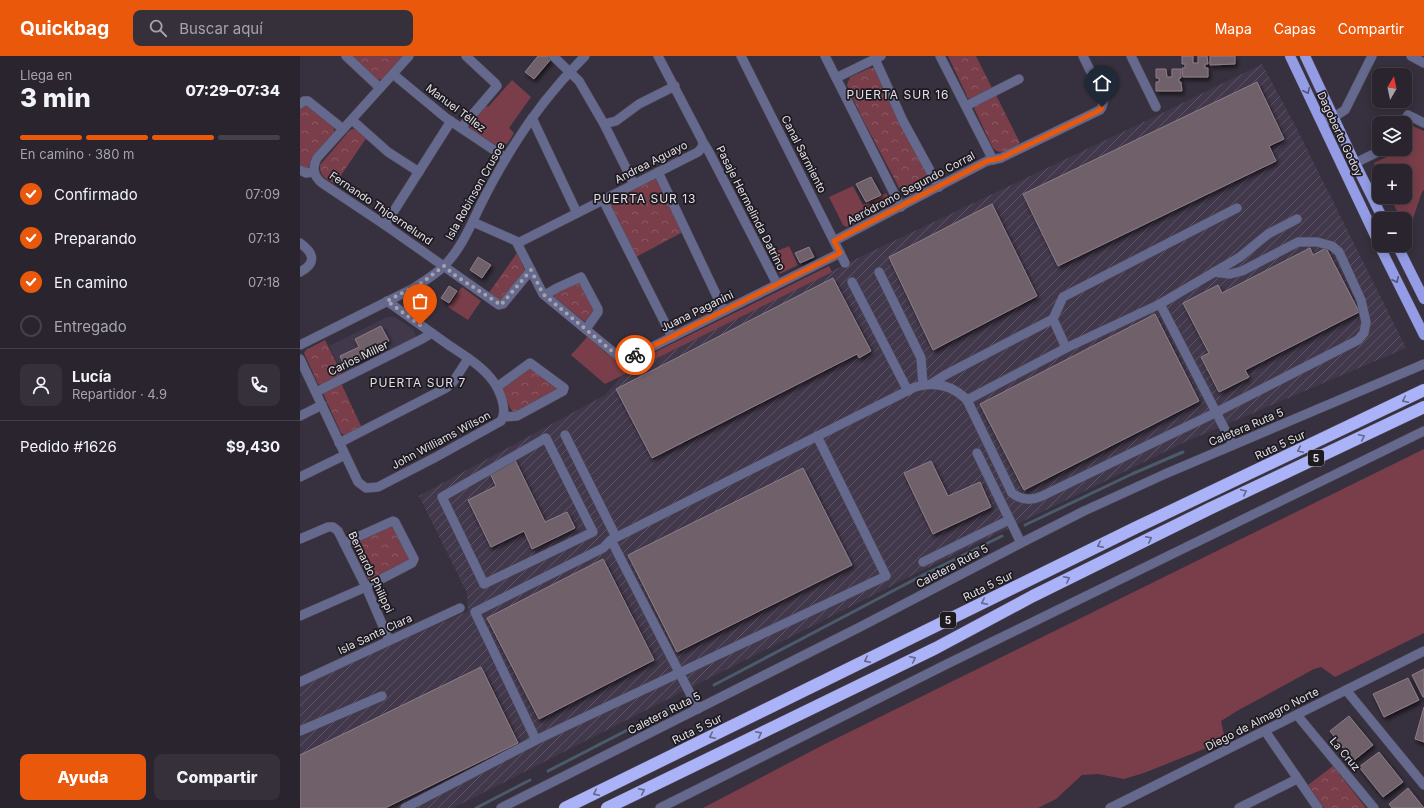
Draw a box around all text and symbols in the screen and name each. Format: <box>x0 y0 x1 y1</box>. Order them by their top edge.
search box <box>133 10 413 46</box>
text: Quickbag <box>20 17 109 40</box>
icon: search <box>147 17 169 39</box>
text: Buscar aquí <box>179 19 263 38</box>
text: Mapa <box>1215 20 1252 37</box>
text: Capas <box>1274 20 1316 37</box>
text: Compartir <box>1338 20 1404 37</box>
pin <box>1085 66 1119 107</box>
text: Llega en <box>20 67 72 83</box>
north arrow <box>1372 68 1412 108</box>
map controls <box>1372 68 1412 252</box>
icon: home <box>1091 72 1113 94</box>
text: 07:29–07:34 <box>185 81 280 100</box>
street label: Manuel Téllez <box>423 81 489 135</box>
text: 3 min <box>20 82 91 113</box>
district label: PUERTA SUR 16 <box>847 87 949 102</box>
one-way arrow <box>1302 87 1310 95</box>
street label: Dagoberto Godoy <box>1314 89 1366 179</box>
street label: Canal Sarmiento <box>778 113 830 196</box>
button: layers <box>1372 116 1412 156</box>
street label: Andrea Aguayo <box>612 137 690 186</box>
street label: Isla Robinson Crusoe <box>442 140 508 242</box>
street label: Pasaje Hermelinda Datrino <box>713 143 789 273</box>
text: En camino · 380 m <box>20 146 134 162</box>
street label: Aeródromo Segundo Corral <box>845 148 977 228</box>
button: + <box>1372 164 1412 204</box>
street label: Fernando Thjoernelund <box>327 168 435 248</box>
icon: check <box>20 183 42 205</box>
text: Confirmado <box>54 185 138 204</box>
text: 07:09 <box>245 186 280 202</box>
district label: PUERTA SUR 13 <box>594 191 696 206</box>
button: − <box>1372 212 1412 252</box>
icon: check <box>20 227 42 249</box>
text: Preparando <box>54 229 137 248</box>
text: 07:13 <box>248 230 280 246</box>
icon: check <box>20 271 42 293</box>
text: En camino <box>54 273 128 292</box>
text: 07:18 <box>248 274 280 290</box>
one-way arrow <box>1391 276 1399 283</box>
pin <box>403 284 437 325</box>
street label: Juana Paganini <box>658 287 736 335</box>
icon: bag <box>409 290 431 312</box>
text: Entregado <box>54 317 127 336</box>
courier <box>615 335 655 375</box>
street label: Carlos Miller <box>326 337 390 379</box>
icon: bike <box>624 344 646 366</box>
button: person <box>20 364 62 406</box>
button: phone <box>238 364 280 406</box>
text: Lucía <box>72 367 111 386</box>
district label: PUERTA SUR 7 <box>370 375 466 390</box>
text: Repartidor · 4.9 <box>72 386 167 402</box>
one-way arrow <box>1401 395 1409 403</box>
street label: Caletera Ruta 5 <box>1207 405 1286 449</box>
street label: John Williams Wilson <box>389 408 493 472</box>
street label: Ruta 5 Sur <box>1253 427 1307 463</box>
one-way arrow <box>1358 434 1365 442</box>
text: Pedido #1626 <box>20 437 117 456</box>
text: $9,430 <box>226 437 280 456</box>
one-way arrow <box>1296 445 1304 453</box>
road number: 5 <box>1308 450 1324 466</box>
one-way arrow <box>1240 489 1248 497</box>
street label: Bernardo Philippi <box>345 529 397 615</box>
one-way arrow <box>1144 536 1152 543</box>
one-way arrow <box>1097 540 1105 548</box>
street label: Caletera Ruta 5 <box>913 541 991 591</box>
street label: Ruta 5 Sur <box>961 568 1015 604</box>
one-way arrow <box>1063 576 1070 584</box>
one-way arrow <box>981 597 988 605</box>
street label: Isla Santa Clara <box>336 611 414 657</box>
road number: 5 <box>940 612 956 628</box>
one-way arrow <box>864 655 872 663</box>
one-way arrow <box>909 656 916 664</box>
street label: Diego de Almagro Norte <box>1203 684 1321 754</box>
street label: Caletera Ruta 5 <box>625 689 703 737</box>
street label: Ruta 5 Sur <box>670 711 724 747</box>
one-way arrow <box>709 731 717 739</box>
one-way arrow <box>754 731 762 739</box>
street label: La Cruz <box>1327 734 1363 774</box>
button: Ayuda <box>20 754 146 800</box>
button: Compartir <box>154 754 280 800</box>
one-way arrow <box>592 788 600 796</box>
one-way arrow <box>637 788 645 796</box>

